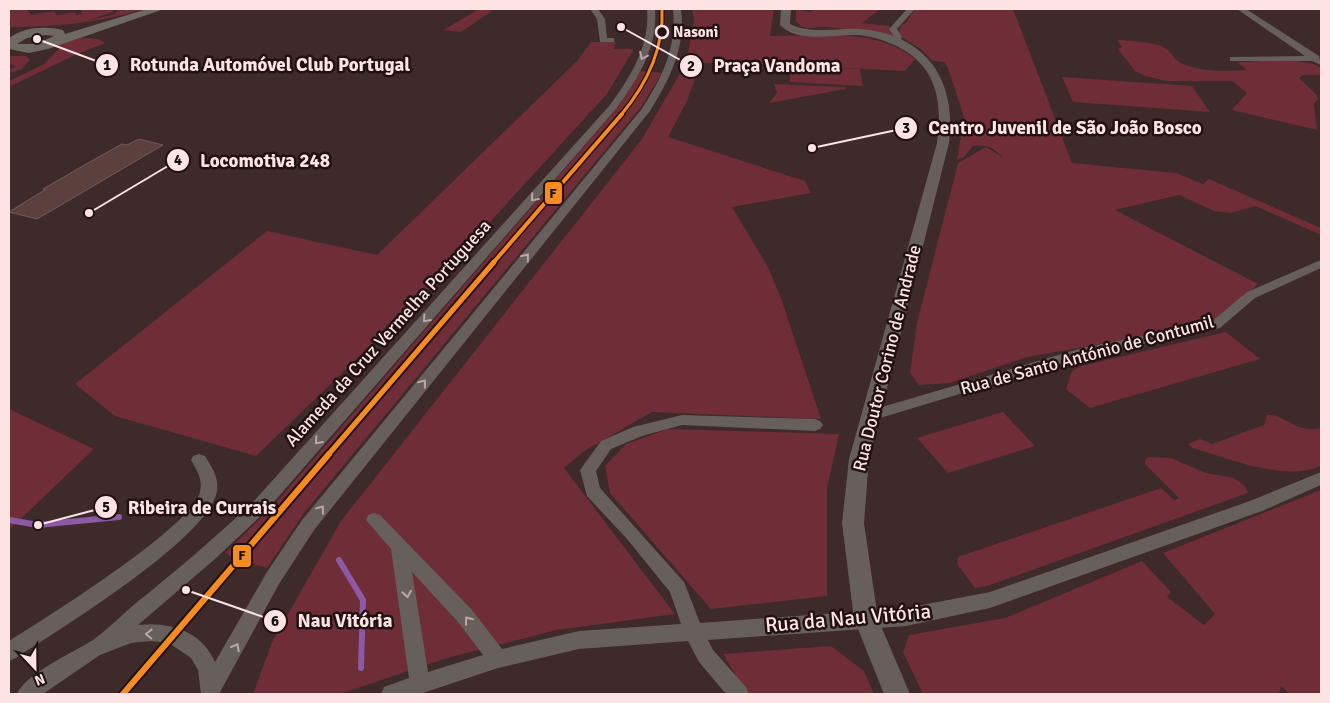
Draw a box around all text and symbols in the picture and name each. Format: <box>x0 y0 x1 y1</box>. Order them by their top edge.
place label: Nasoni <box>673 23 718 41</box>
marker: Nasoni <box>655 25 669 39</box>
callout: Rotunda Automóvel Club Portugal <box>94 48 420 82</box>
callout: Praça Vandoma <box>678 49 850 83</box>
one-way arrow <box>639 51 650 60</box>
text: Rotunda Automóvel Club Portugal <box>130 53 410 77</box>
text: Praça Vandoma <box>713 54 841 78</box>
text: 1 <box>103 56 111 74</box>
text: 2 <box>687 57 695 75</box>
callout: Centro Juvenil de São João Bosco <box>893 111 1212 145</box>
text: Centro Juvenil de São João Bosco <box>928 116 1202 140</box>
text: 3 <box>902 119 910 137</box>
callout: Locomotiva 248 <box>165 143 341 177</box>
text: Locomotiva 248 <box>200 149 330 173</box>
text: 4 <box>174 151 182 169</box>
line badge: F <box>544 181 563 205</box>
text: F <box>549 185 557 202</box>
one-way arrow <box>531 192 540 201</box>
street label: Alameda da Cruz Vermelha Portuguesa <box>280 215 496 451</box>
street label: Rua Doutor Corino de Andrade <box>848 243 926 473</box>
one-way arrow <box>520 254 528 263</box>
street label: Rua de Santo António de Contumil <box>958 311 1216 399</box>
one-way arrow <box>423 314 432 323</box>
one-way arrow <box>417 379 426 388</box>
one-way arrow <box>315 435 324 444</box>
callout: Ribeira de Currais <box>93 490 287 524</box>
text: Ribeira de Currais <box>128 496 276 520</box>
text: 5 <box>102 498 110 516</box>
one-way arrow <box>315 506 323 515</box>
line badge: F <box>232 544 252 568</box>
text: F <box>238 547 246 564</box>
one-way arrow <box>402 590 412 598</box>
street label: Rua da Nau Vitória <box>764 598 932 638</box>
callout: Nau Vitória <box>263 604 403 638</box>
text: Nau Vitória <box>298 609 393 633</box>
text: 6 <box>271 612 279 630</box>
one-way arrow <box>465 617 474 626</box>
one-way arrow <box>145 629 152 639</box>
north arrow <box>10 643 60 693</box>
one-way arrow <box>229 643 239 652</box>
text: N <box>32 670 47 689</box>

